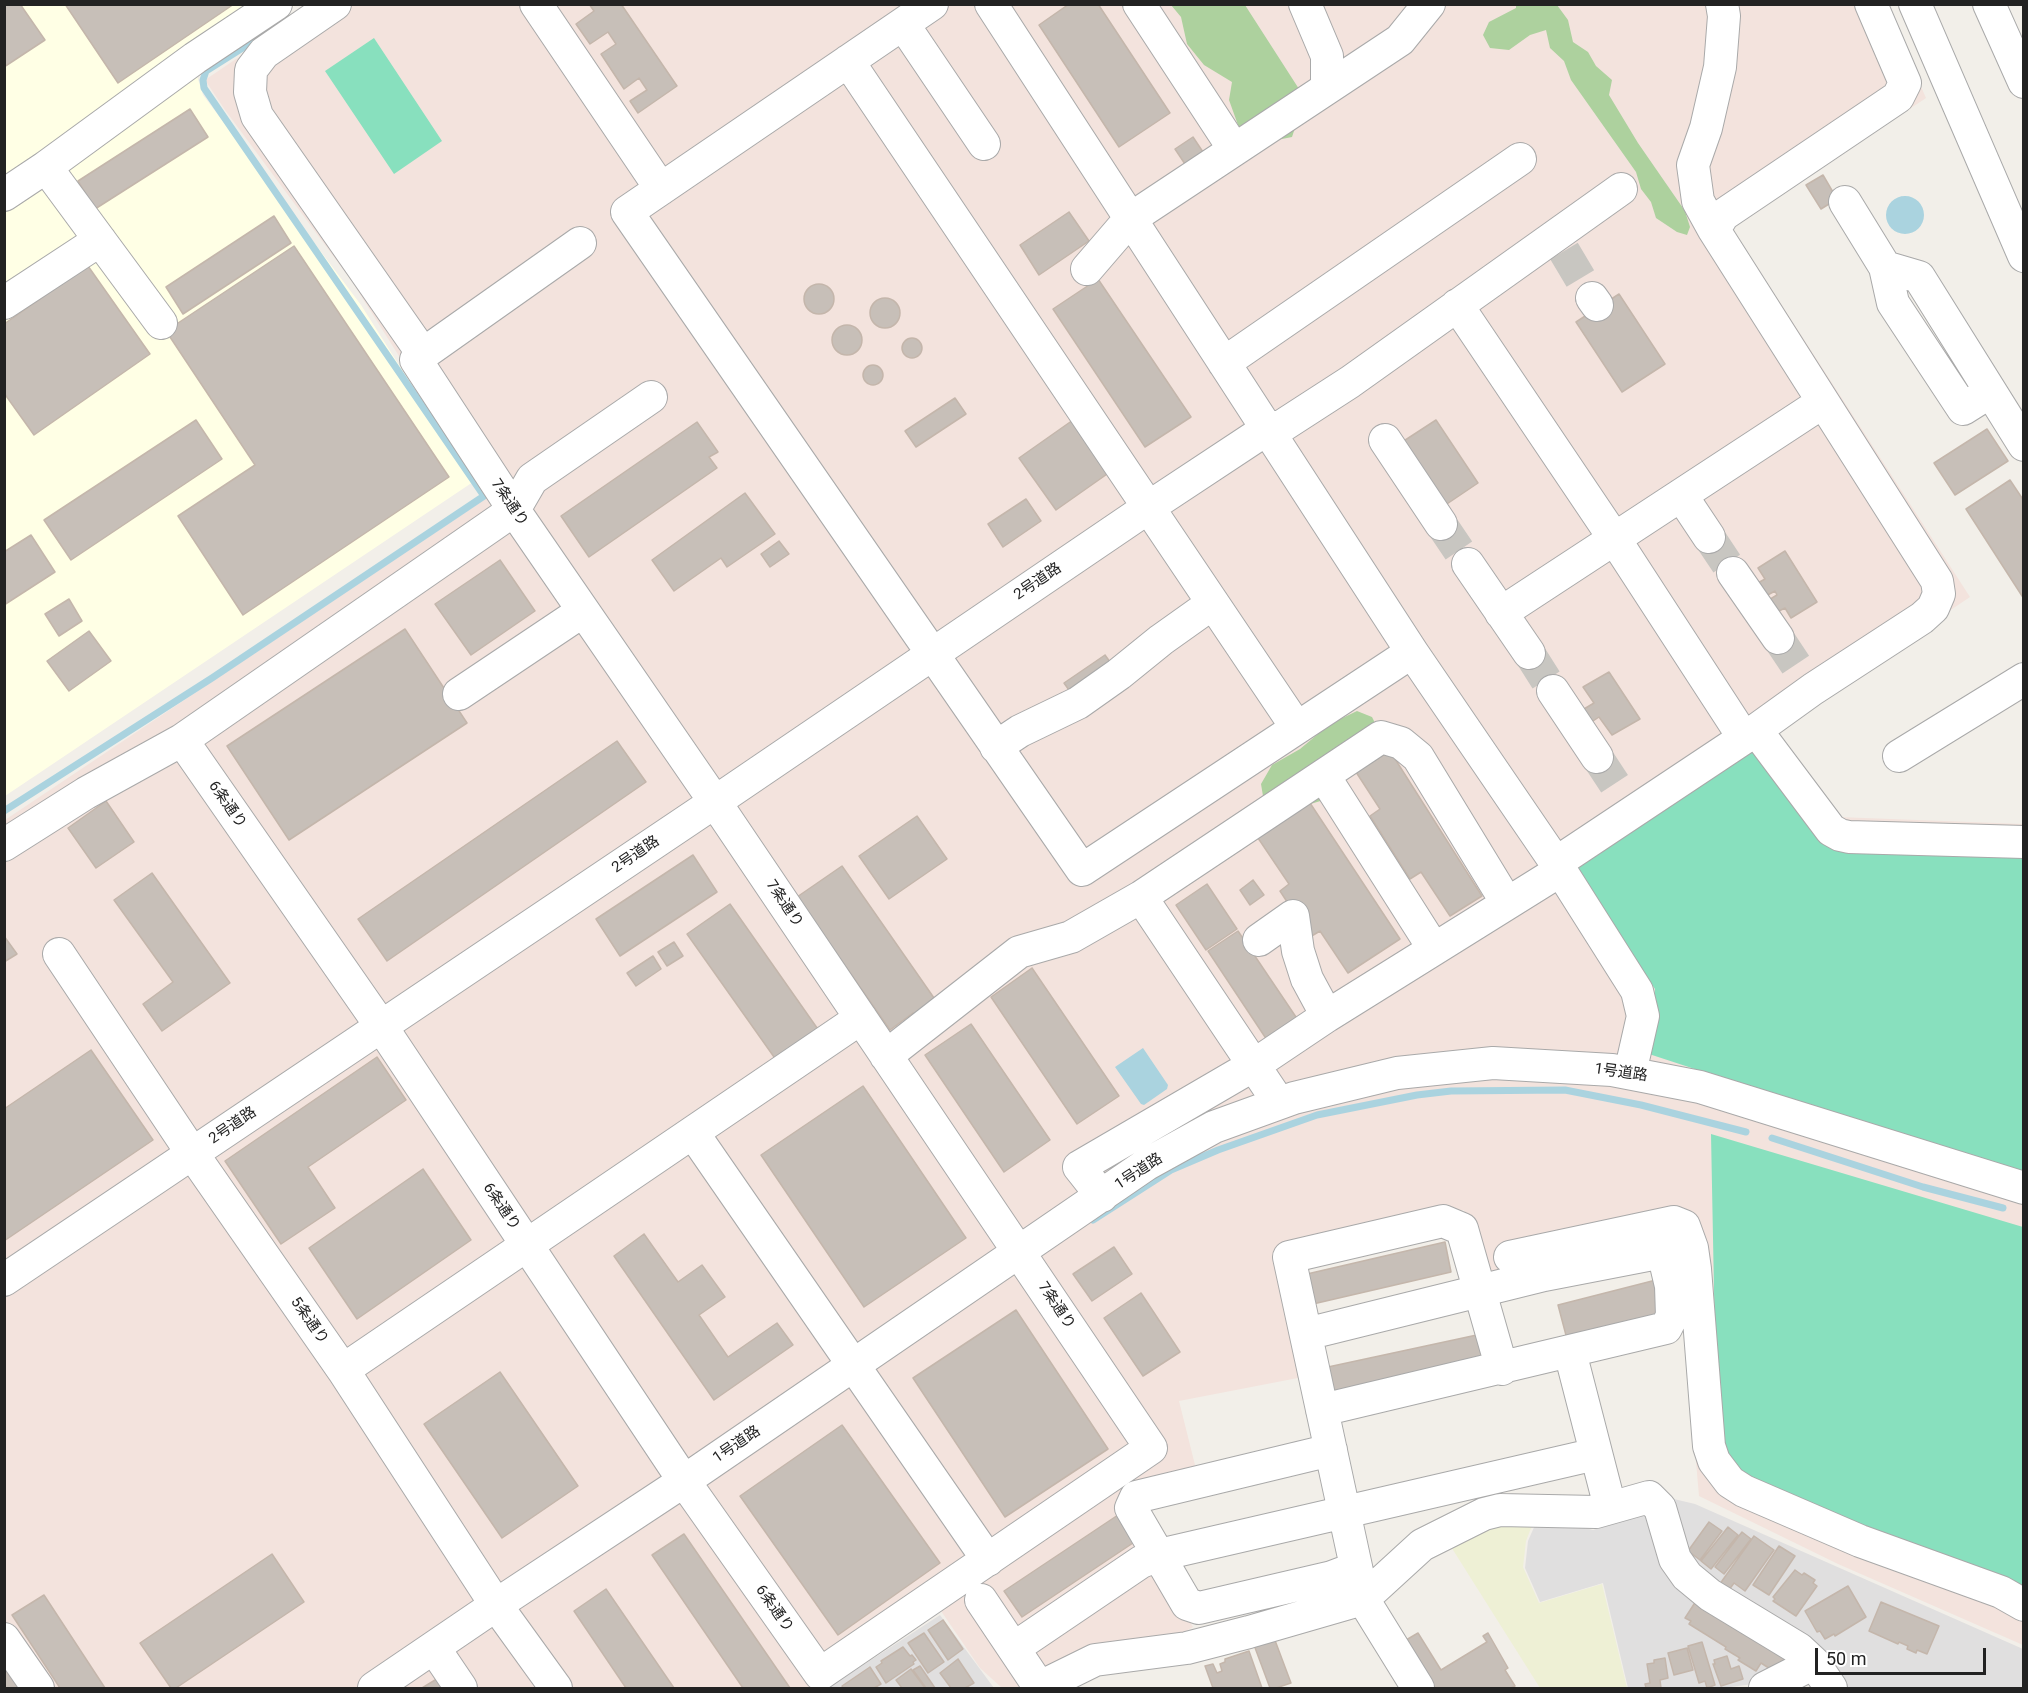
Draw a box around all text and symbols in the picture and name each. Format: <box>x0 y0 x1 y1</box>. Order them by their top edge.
street label: 7条通り <box>487 476 531 530</box>
street label: 2号道路 <box>1011 560 1065 604</box>
street label: 6条通り <box>204 778 250 832</box>
street label: 2号道路 <box>609 833 663 877</box>
street label: 7条通り <box>762 877 806 931</box>
street label: 1号道路 <box>1593 1060 1649 1086</box>
street label: 2号道路 <box>206 1104 260 1148</box>
street label: 1号道路 <box>1112 1150 1166 1194</box>
street label: 6条通り <box>479 1180 523 1234</box>
street label: 7条通り <box>1034 1279 1078 1333</box>
street label: 5条通り <box>286 1294 332 1348</box>
street label: 1号道路 <box>710 1423 764 1467</box>
street label: 6条通り <box>751 1582 797 1636</box>
scale bar <box>1818 1636 1989 1674</box>
text: 50 m <box>1826 1648 1866 1669</box>

